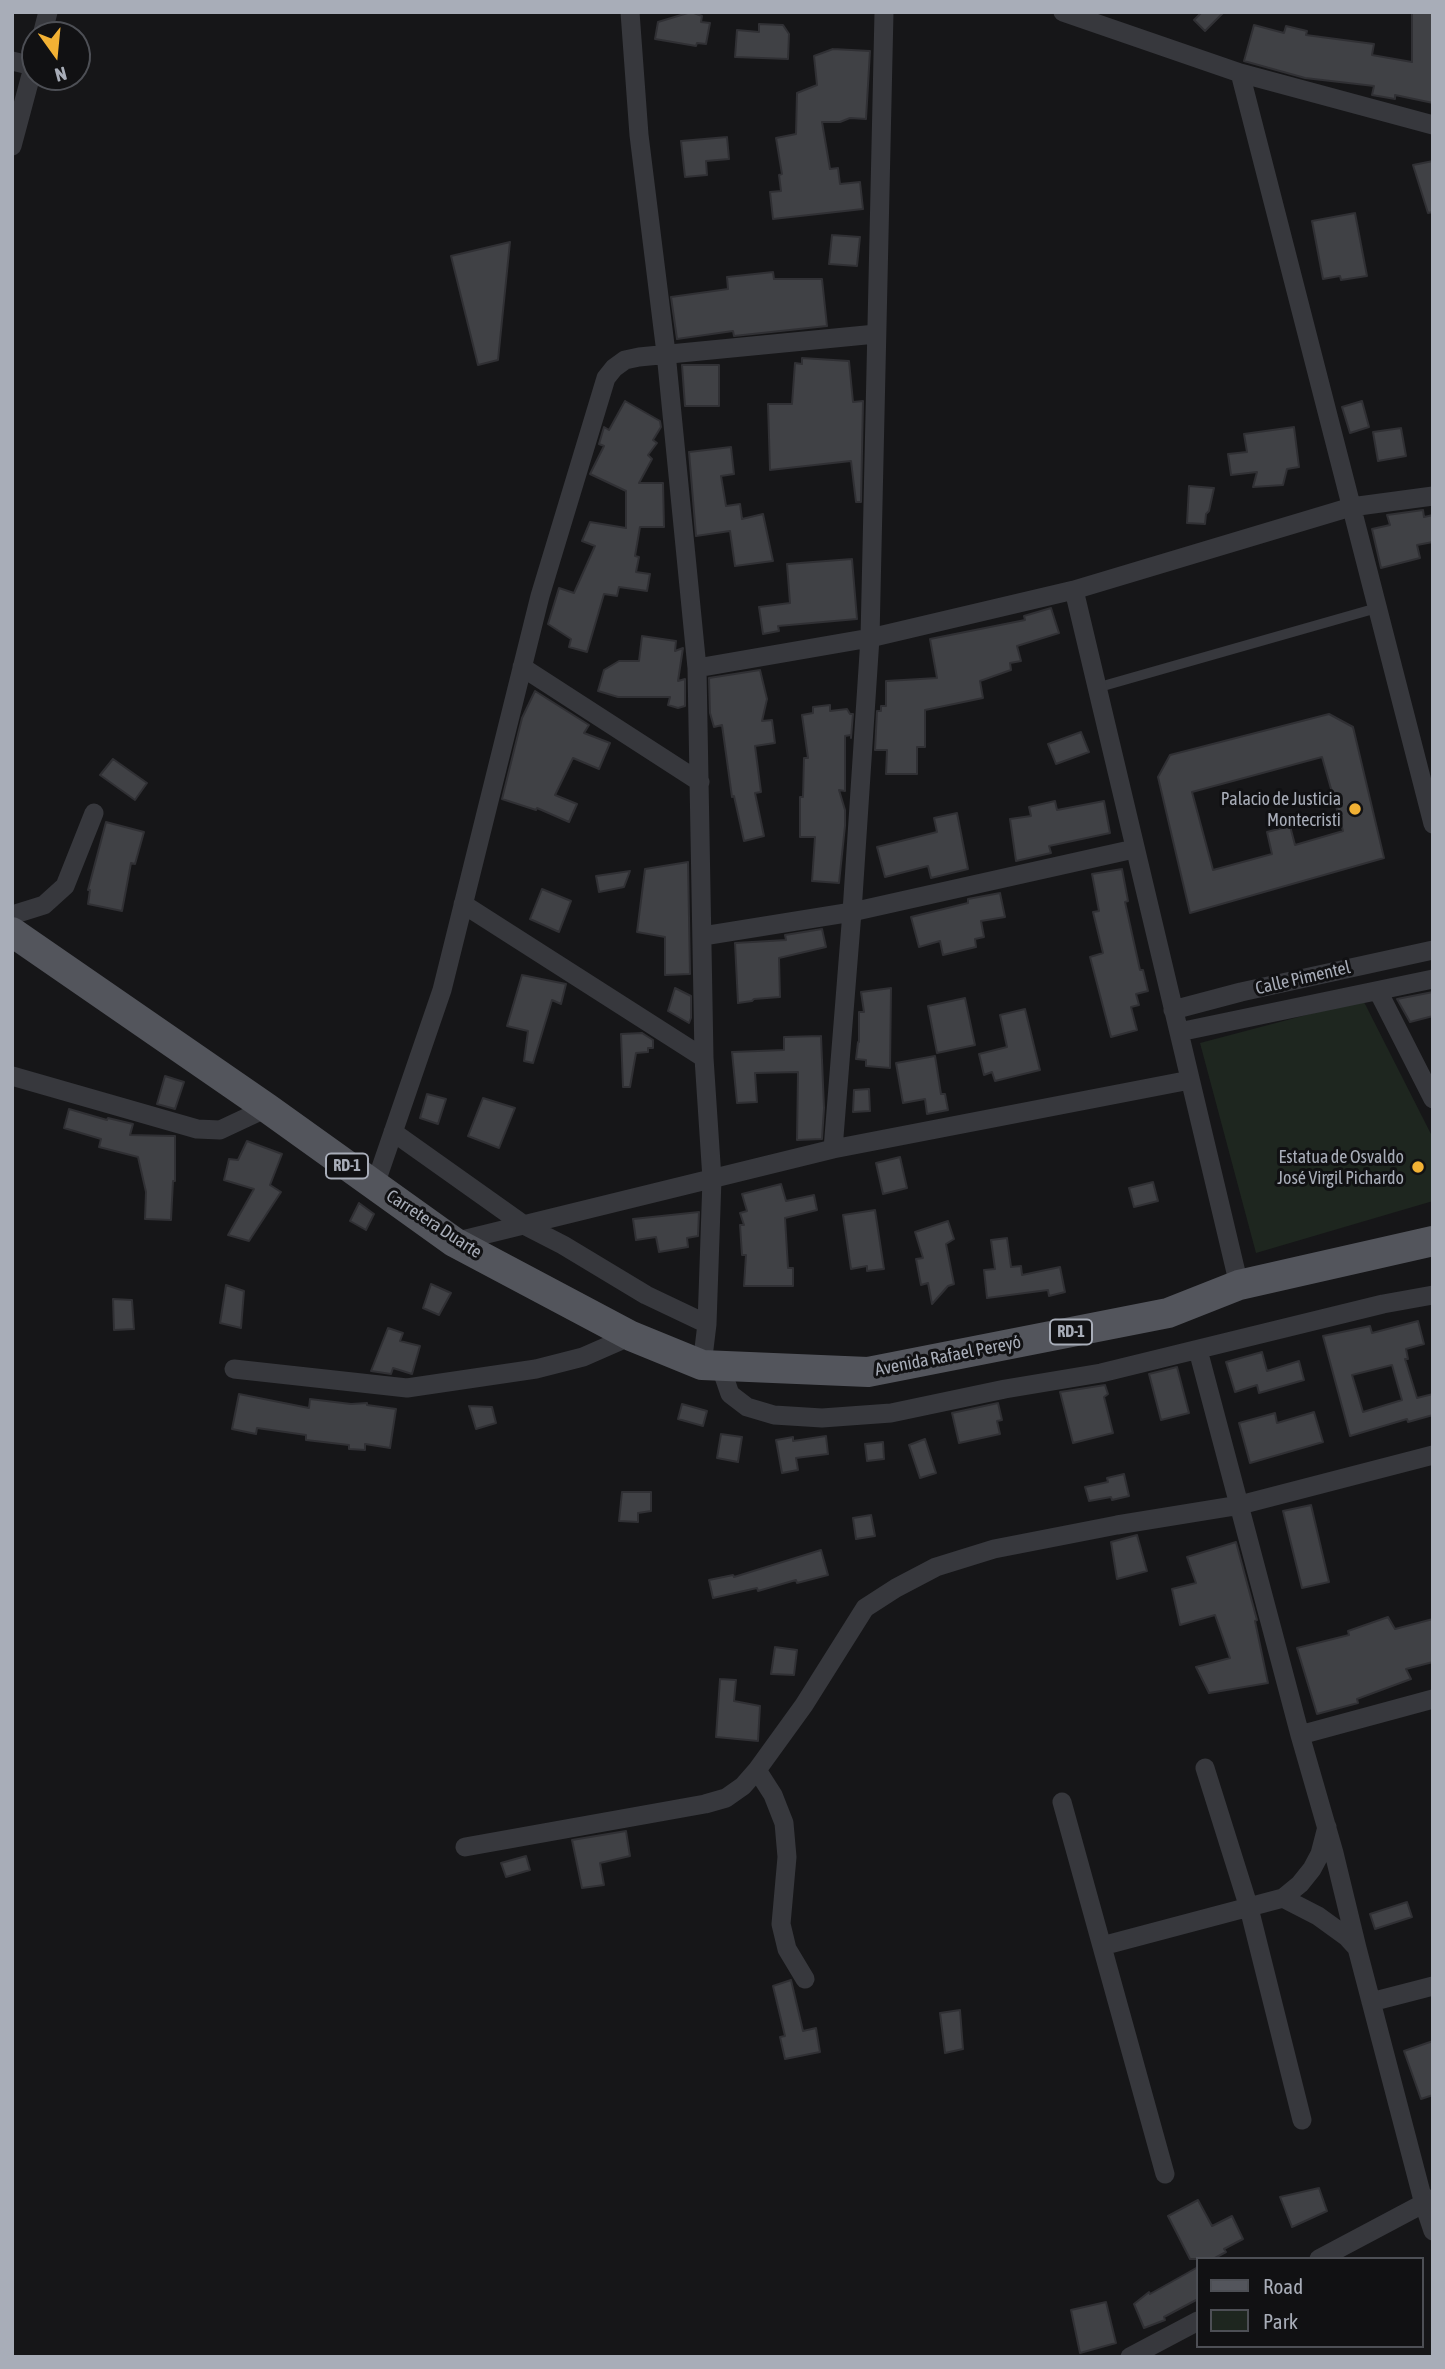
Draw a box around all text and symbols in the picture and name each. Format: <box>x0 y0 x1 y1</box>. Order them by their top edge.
north arrow <box>21 21 91 91</box>
text: N <box>53 62 69 86</box>
place label: Palacio de Justicia Montecristi <box>1221 788 1341 830</box>
marker: Palacio de Justicia Montecristi <box>1347 801 1363 817</box>
street label: Calle Pimentel <box>1253 957 1353 999</box>
place label: Estatua de Osvaldo José Virgil Pichardo <box>1277 1146 1404 1188</box>
road number: RD-1 <box>326 1154 368 1178</box>
marker: Estatua de Osvaldo José Virgil Pichardo <box>1410 1159 1426 1175</box>
street label: Carretera Duarte <box>382 1185 486 1263</box>
road number: RD-1 <box>1050 1320 1092 1344</box>
street label: Avenida Rafael Pereyó <box>873 1331 1023 1381</box>
legend <box>1196 2257 1424 2348</box>
text: Road <box>1263 2274 1303 2298</box>
text: Park <box>1263 2309 1298 2333</box>

